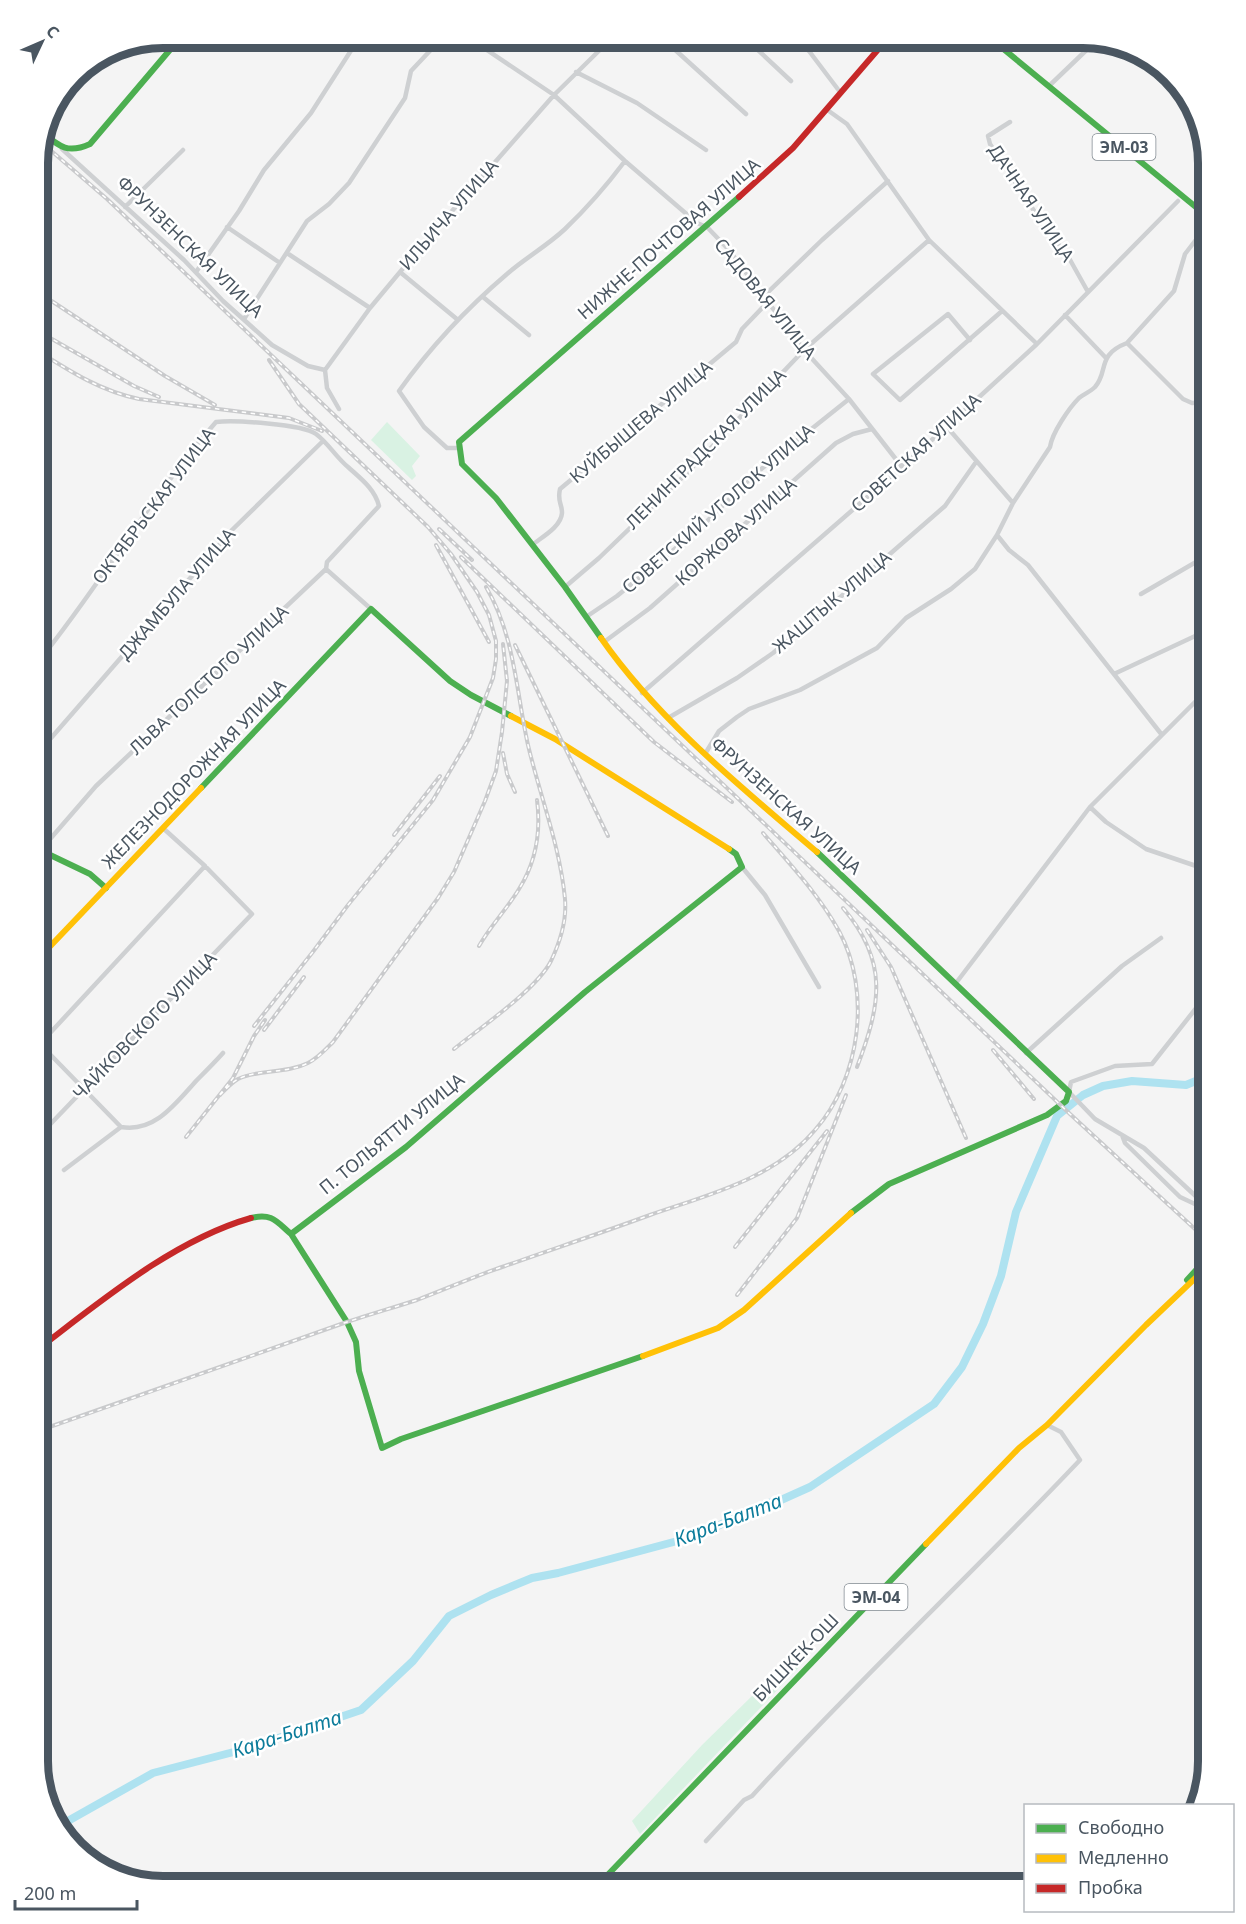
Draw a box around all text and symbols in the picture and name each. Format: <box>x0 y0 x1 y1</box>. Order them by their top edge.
north arrow <box>12 12 72 72</box>
text: С <box>41 20 64 43</box>
road number: ЭМ-03 <box>1092 134 1156 160</box>
street label: ДАЧНАЯ УЛИЦА <box>984 139 1080 266</box>
street label: НИЖНЕ-ПОЧТОВАЯ УЛИЦА <box>572 152 765 324</box>
street label: ИЛЬИЧА УЛИЦА <box>393 153 503 275</box>
street label: ФРУНЗЕНСКАЯ УЛИЦА <box>112 170 269 323</box>
street label: САДОВАЯ УЛИЦА <box>709 233 823 364</box>
street label: КУЙБЫШЕВА УЛИЦА <box>564 354 717 488</box>
street label: ЛЕНИНГРАДСКАЯ УЛИЦА <box>620 363 791 534</box>
street label: СОВЕТСКАЯ УЛИЦА <box>845 387 986 517</box>
street label: СОВЕТСКИЙ УГОЛОК УЛИЦА <box>616 418 819 598</box>
street label: ОКТЯБРЬСКАЯ УЛИЦА <box>86 422 220 589</box>
street label: КОРЖОВА УЛИЦА <box>670 472 801 591</box>
street label: ДЖАМБУЛА УЛИЦА <box>112 522 240 664</box>
street label: ЖАШТЫК УЛИЦА <box>767 544 896 658</box>
street label: ЛЬВА ТОЛСТОГО УЛИЦА <box>123 599 294 760</box>
street label: ЖЕЛЕЗНОДОРОЖНАЯ УЛИЦА <box>96 673 291 873</box>
street label: ФРУНЗЕНСКАЯ УЛИЦА <box>706 731 867 880</box>
street label: ЧАЙКОВСКОГО УЛИЦА <box>67 946 222 1105</box>
street label: П. ТОЛЬЯТТИ УЛИЦА <box>314 1067 469 1199</box>
water label: Кара-Балта <box>670 1487 786 1553</box>
road number: ЭМ-04 <box>844 1584 908 1610</box>
street label: БИШКЕК-ОШ <box>747 1608 843 1707</box>
water label: Кара-Балта <box>229 1703 345 1764</box>
legend <box>1024 1804 1234 1912</box>
text: Свободно <box>1078 1815 1164 1839</box>
text: Медленно <box>1078 1845 1169 1869</box>
scale bar <box>15 1873 136 1911</box>
text: Пробка <box>1078 1875 1143 1899</box>
text: 200 m <box>24 1881 76 1905</box>

